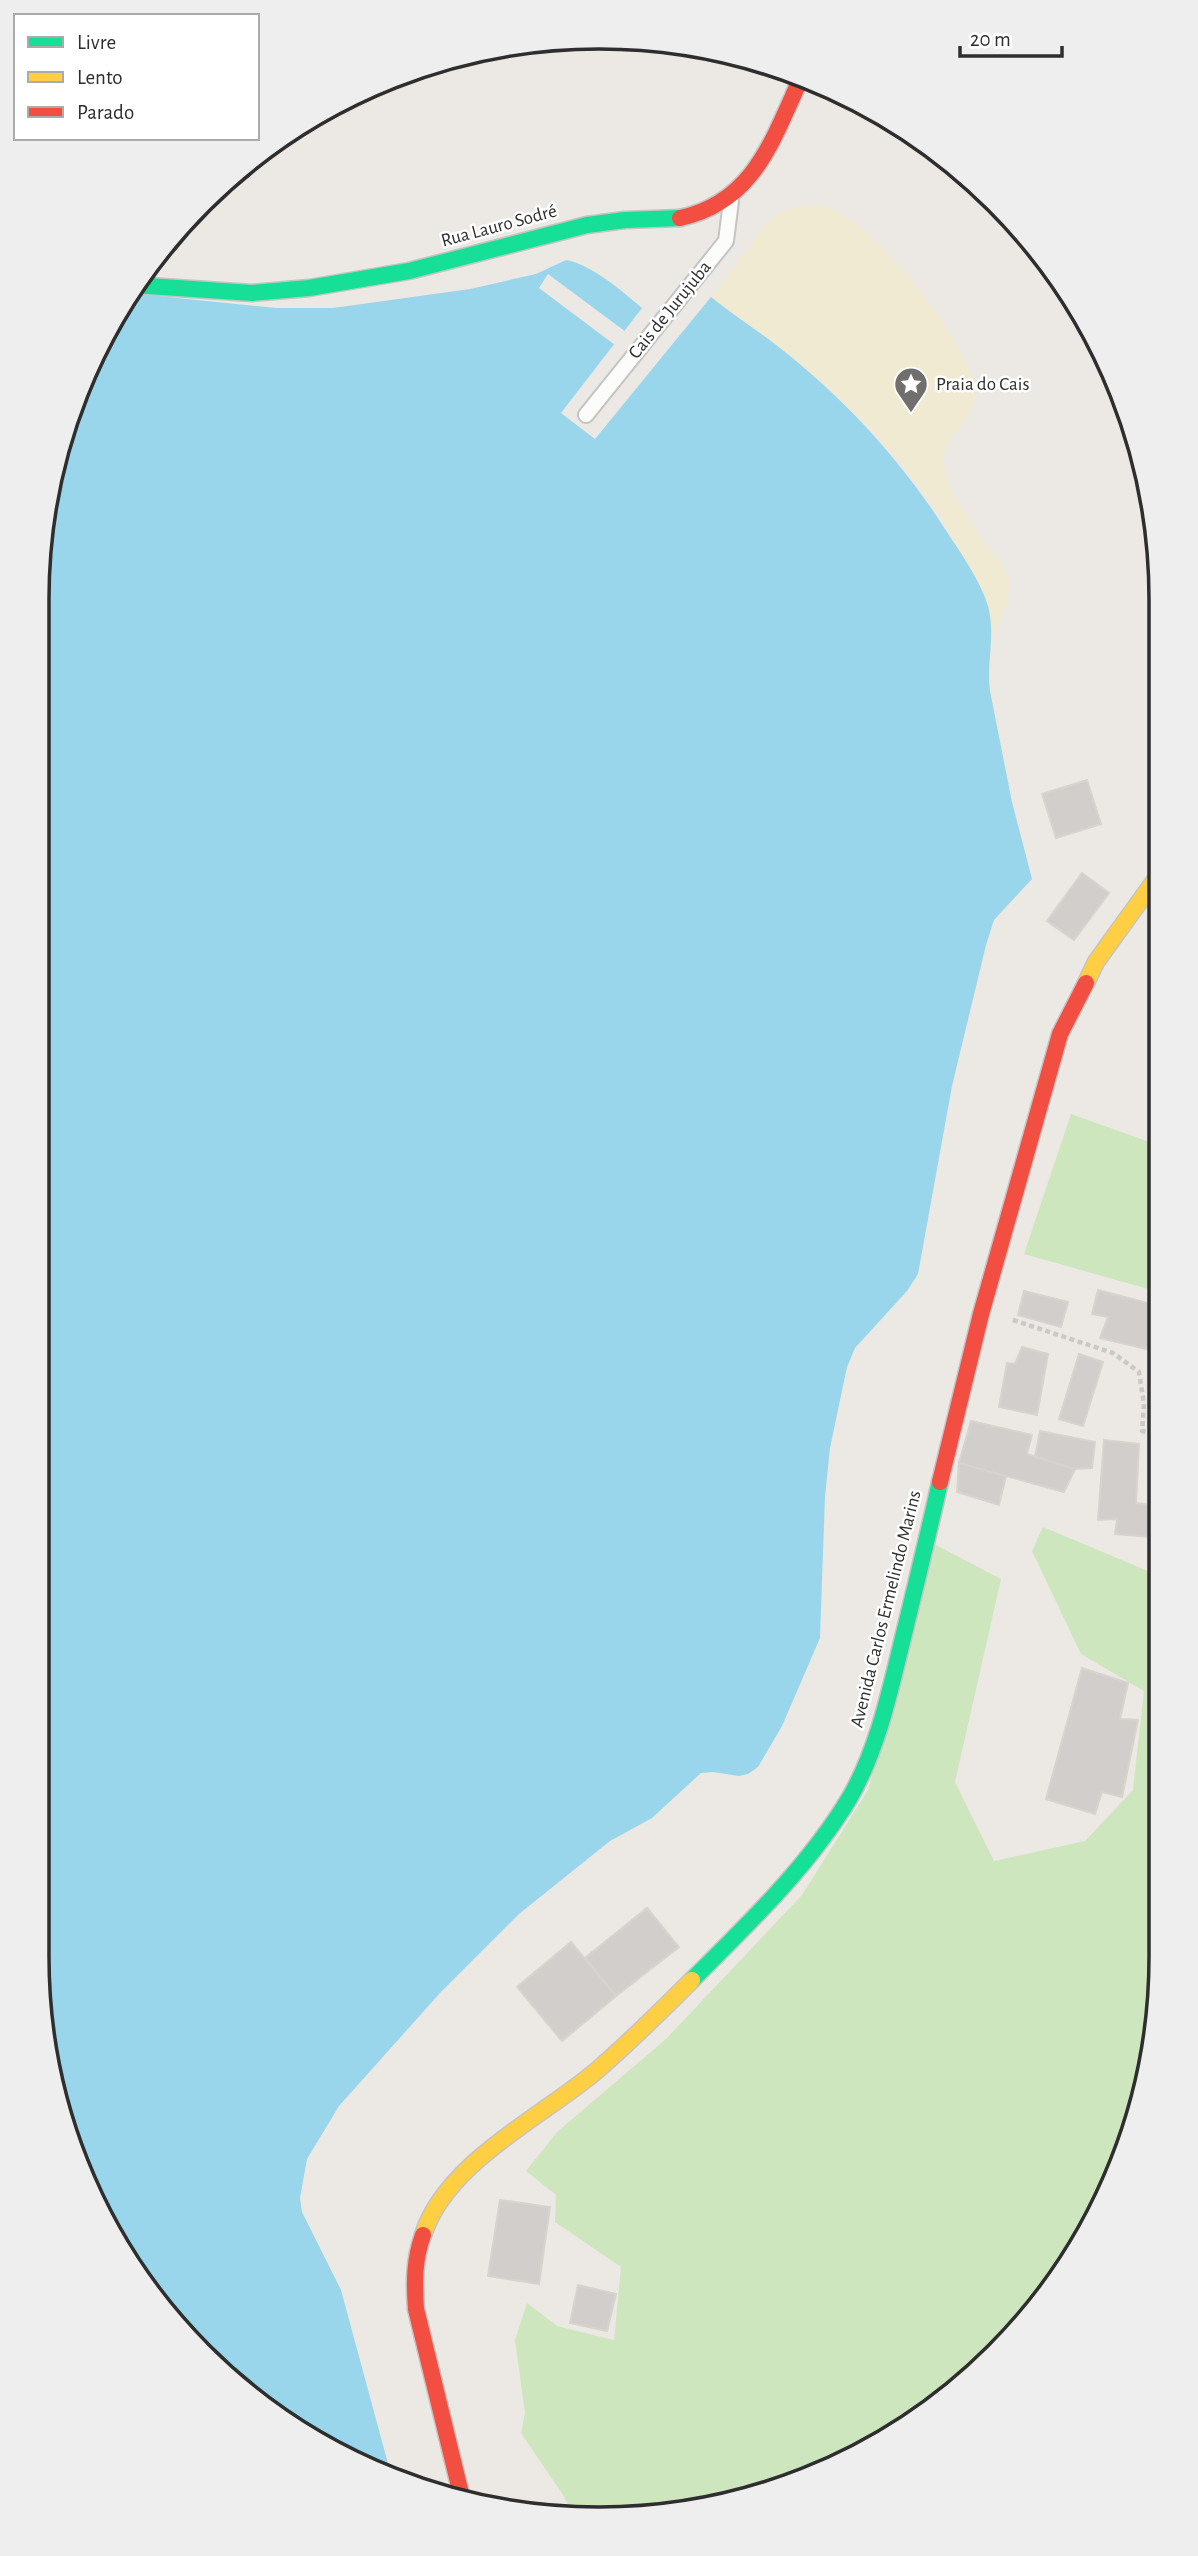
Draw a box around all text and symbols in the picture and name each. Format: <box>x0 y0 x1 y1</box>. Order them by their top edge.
legend <box>14 14 259 140</box>
scale bar <box>960 14 1062 58</box>
text: 20 m <box>970 29 1011 50</box>
text: Livre <box>77 32 116 53</box>
text: Lento <box>77 67 123 88</box>
text: Parado <box>77 102 134 123</box>
street label: Rua Lauro Sodré <box>439 201 559 251</box>
street label: Cais de Jurujuba <box>625 257 715 362</box>
place icon: Praia do Cais <box>892 365 930 414</box>
place label: Praia do Cais <box>936 375 1029 394</box>
street label: Avenida Carlos Ermelindo Marins <box>847 1489 925 1729</box>

